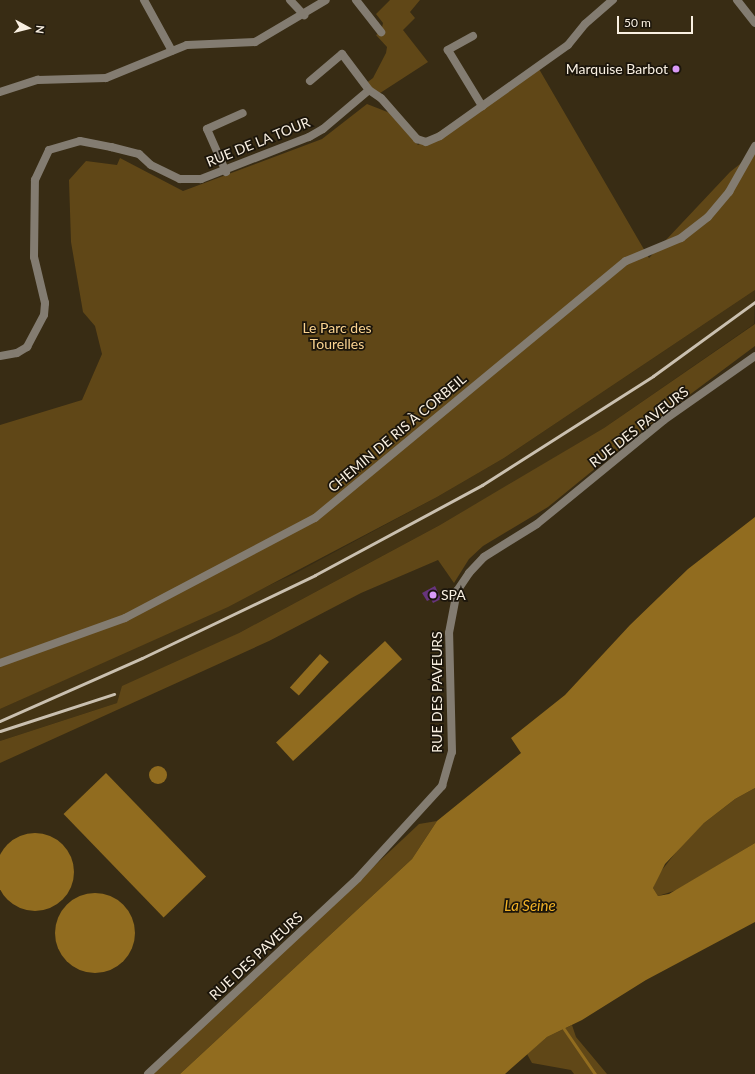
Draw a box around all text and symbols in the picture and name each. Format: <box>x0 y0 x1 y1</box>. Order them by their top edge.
north arrow <box>8 8 48 48</box>
scale bar <box>619 8 695 34</box>
text: 50 m <box>624 15 651 30</box>
text: N <box>33 25 47 35</box>
place label: Marquise Barbot <box>566 61 668 77</box>
marker: Marquise Barbot <box>671 64 681 74</box>
street label: RUE DE LA TOUR <box>203 113 313 171</box>
park label: Le Parc des Tourelles <box>302 320 372 352</box>
street label: CHEMIN DE RIS À CORBEIL <box>324 370 470 496</box>
street label: RUE DES PAVEURS <box>586 383 692 471</box>
place label: SPA <box>441 587 466 603</box>
marker: SPA <box>428 590 438 600</box>
street label: RUE DES PAVEURS <box>429 631 445 753</box>
water label: La Seine <box>504 897 556 915</box>
street label: RUE DES PAVEURS <box>206 909 306 1003</box>

